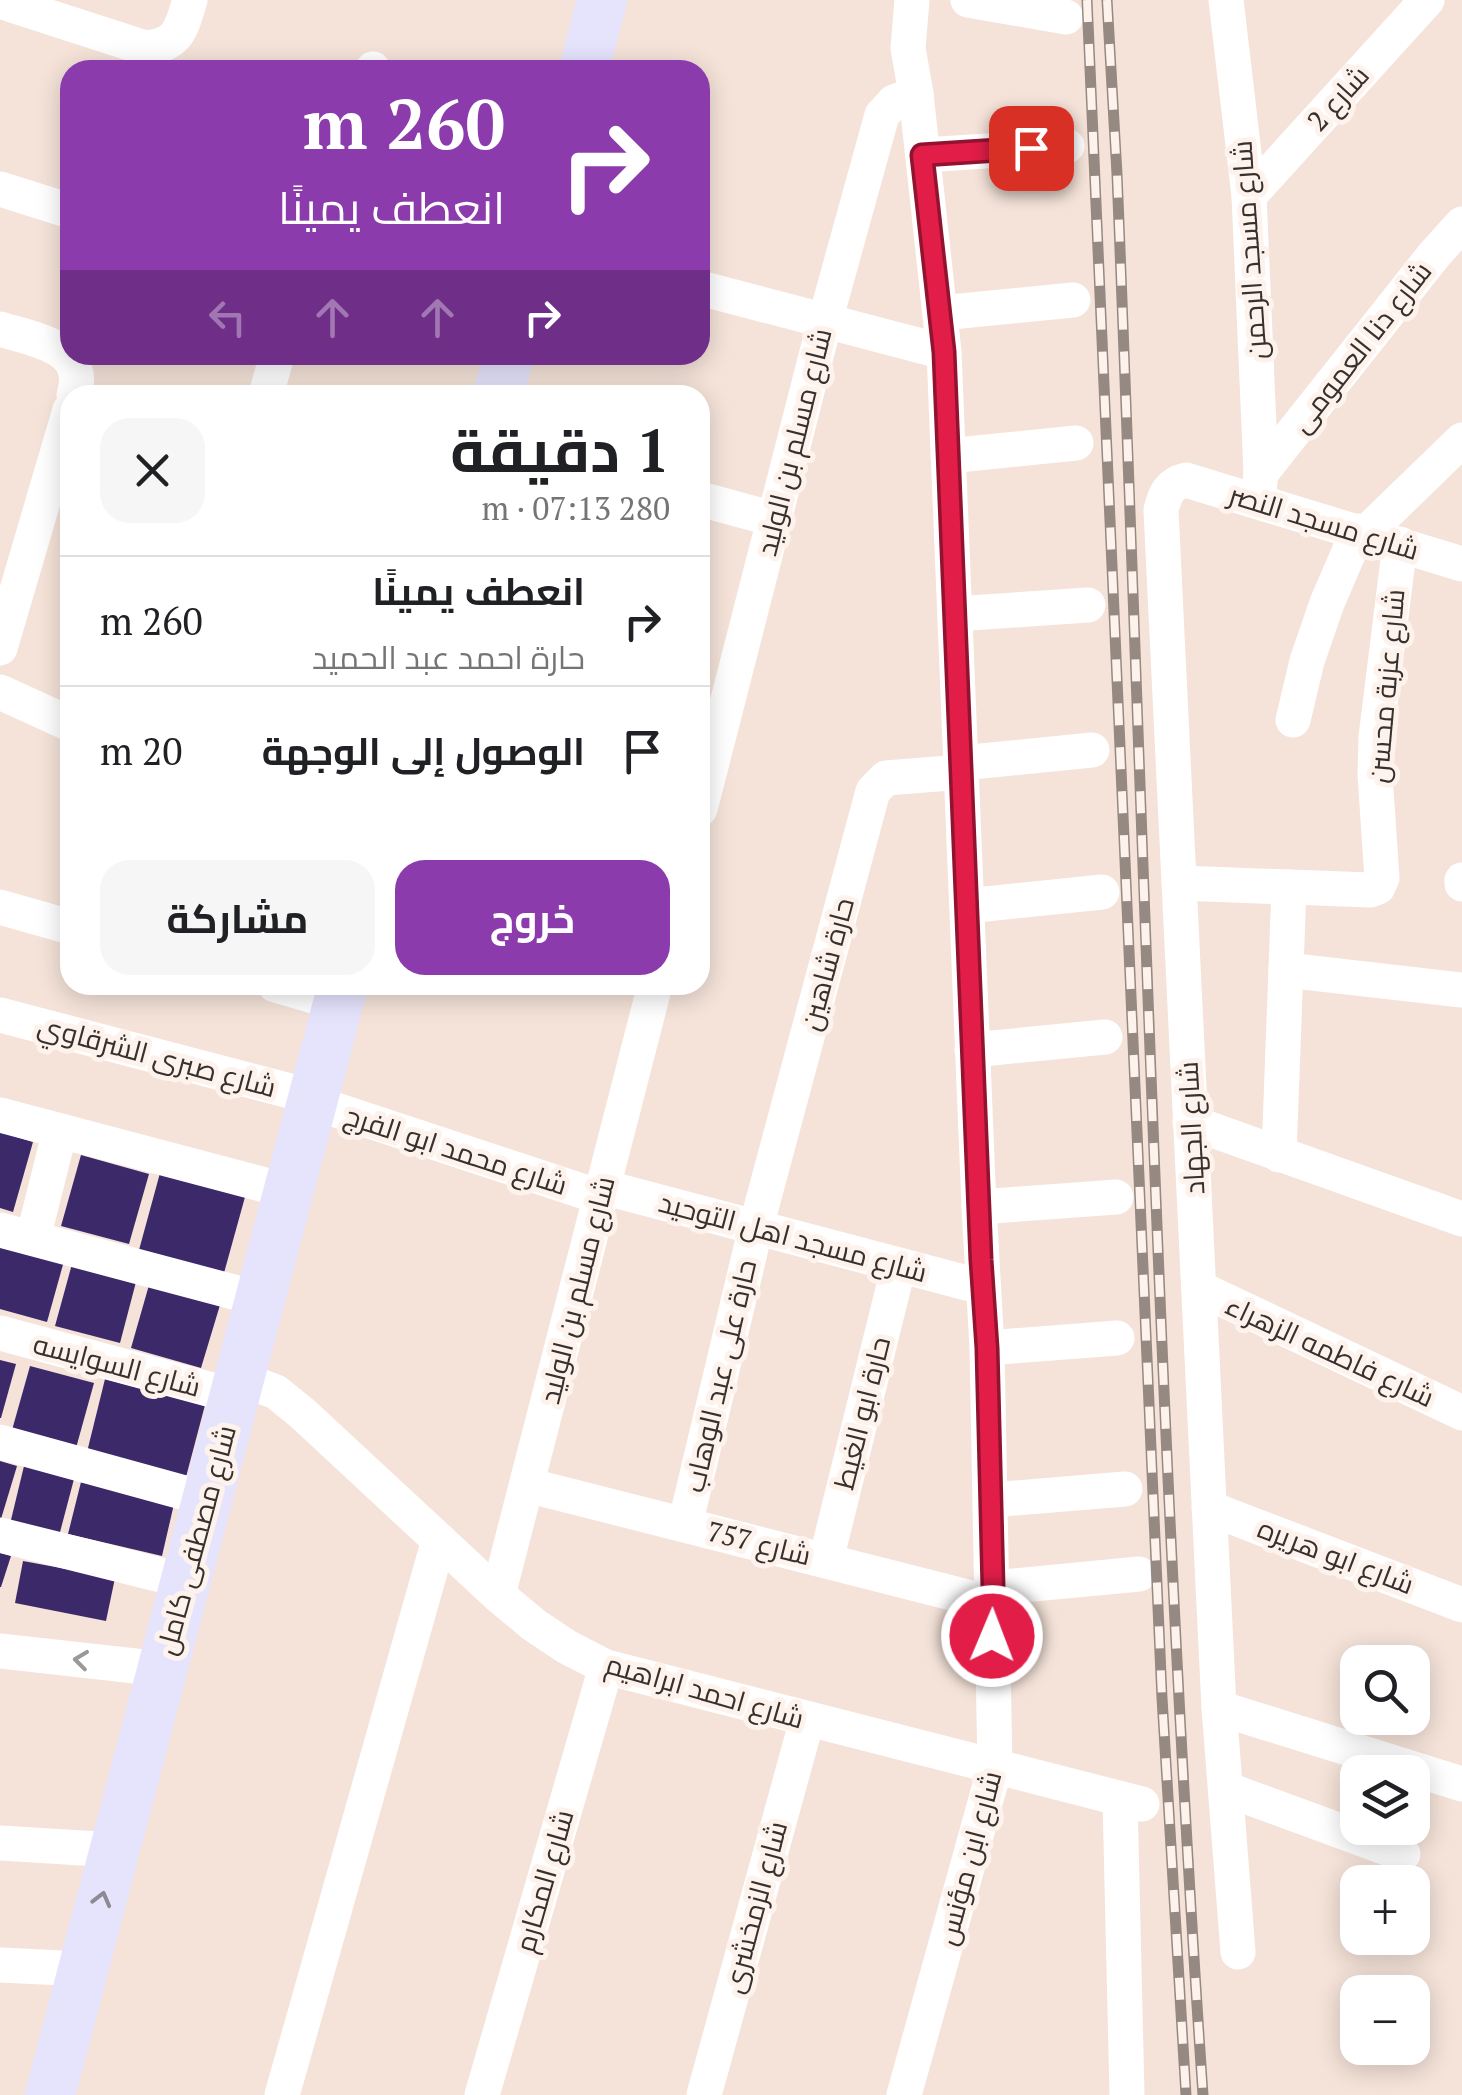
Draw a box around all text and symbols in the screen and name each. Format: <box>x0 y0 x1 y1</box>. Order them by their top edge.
street label: شارع 2 <box>1298 57 1378 139</box>
text: 260 m <box>303 76 505 169</box>
icon: right <box>540 100 670 230</box>
pin <box>989 106 1074 191</box>
icon: arrive <box>1004 121 1059 176</box>
street label: شارع مسجد الرحمن <box>1222 139 1276 361</box>
text: انعطف يمينًا <box>278 177 505 237</box>
street label: شارع دنا العمومى <box>1282 253 1440 441</box>
icon: left <box>200 290 255 345</box>
icon: ahead <box>305 290 360 345</box>
icon: ahead <box>410 290 465 345</box>
icon: right <box>515 290 570 345</box>
street label: شارع مسلم بن الوليد <box>747 324 842 560</box>
text: 1 دقيقة <box>450 410 670 489</box>
button: close <box>100 418 205 523</box>
street label: شارع مسجد النصر <box>1223 475 1424 569</box>
text: 280 m · 07:13 <box>482 487 670 529</box>
text: انعطف يمينًا <box>372 566 585 616</box>
street label: شارع عزبة محسن <box>1359 587 1413 785</box>
icon: right <box>615 594 670 649</box>
text: 260 m <box>100 596 203 646</box>
text: حارة احمد عبد الحميد <box>312 636 585 678</box>
icon: arrive <box>615 724 670 779</box>
text: 20 m <box>100 726 183 776</box>
text: الوصول إلى الوجهة <box>262 726 585 776</box>
button: مشاركة <box>100 860 375 975</box>
button: خروج <box>395 860 670 975</box>
street label: حارة شاهين <box>791 893 862 1034</box>
street label: شارع صبرى الشرقاوي <box>33 1006 280 1109</box>
street label: شارع الجهاد <box>1169 1060 1213 1196</box>
street label: شارع محمد ابو الفرج <box>340 1096 572 1204</box>
street label: شارع مسلم بن الوليد <box>530 1172 625 1408</box>
street label: شارع مسجد اهل التوحيد <box>655 1183 931 1291</box>
street label: حارة على عبد الوهاب <box>675 1256 764 1496</box>
street label: شارع فاطمه الزهراء <box>1220 1286 1440 1416</box>
street label: شارع السوايسه <box>29 1324 205 1406</box>
street label: حارة ابو الغيط <box>825 1333 898 1493</box>
street label: شارع مصطفى كامل <box>147 1421 245 1659</box>
street label: شارع ابو هريره <box>1253 1509 1419 1603</box>
street label: شارع 757 <box>703 1512 815 1574</box>
position arrow <box>940 1584 1044 1688</box>
street label: شارع احمد ابراهيم <box>601 1645 809 1738</box>
map controls <box>1340 1645 1430 2065</box>
button: search <box>1340 1645 1430 1735</box>
one-way arrow <box>73 1650 89 1671</box>
button: layers <box>1340 1755 1430 1845</box>
street label: شارع ابن مؤنس <box>927 1767 1011 1949</box>
street label: شارع المكارم <box>506 1805 583 1957</box>
street label: شارع الزمخشرى <box>714 1817 796 1997</box>
button: + <box>1340 1865 1430 1955</box>
one-way arrow <box>90 1891 111 1908</box>
button: − <box>1340 1975 1430 2065</box>

